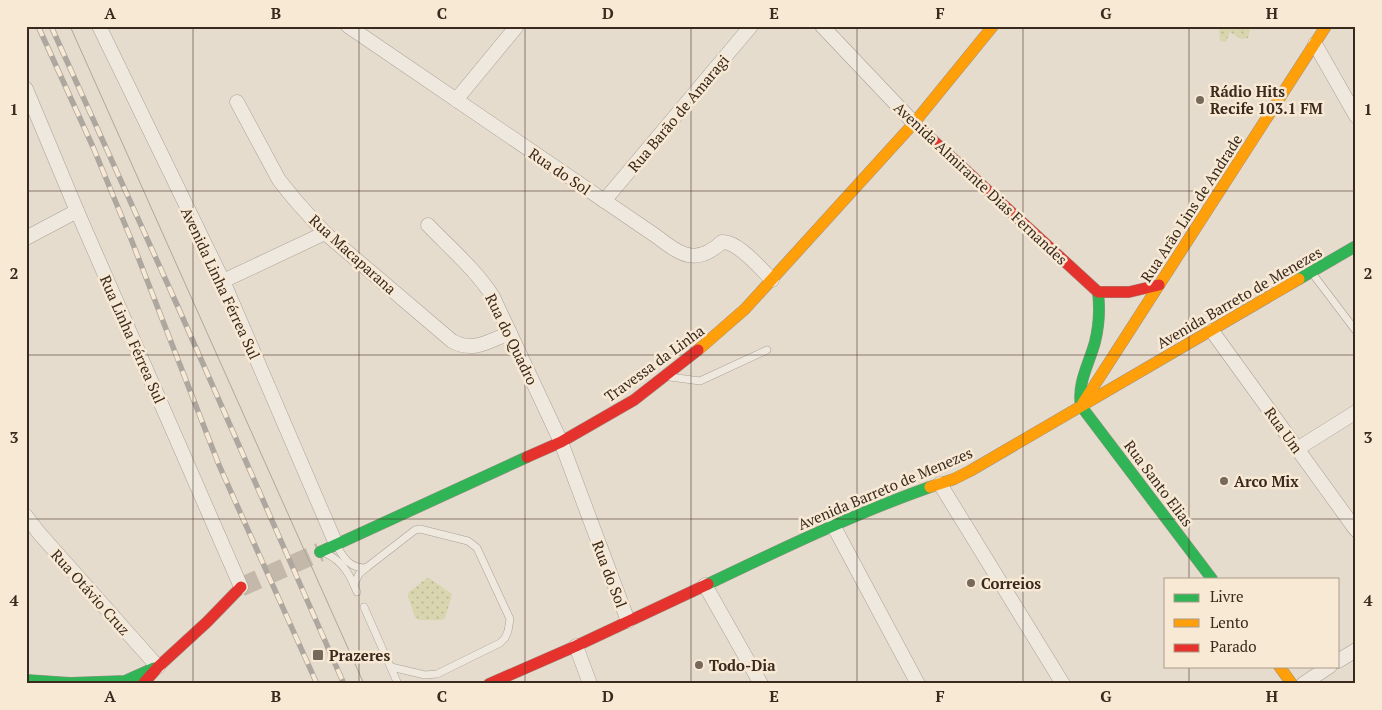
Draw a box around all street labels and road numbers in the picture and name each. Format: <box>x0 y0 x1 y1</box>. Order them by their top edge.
street label: Rua Barão de Amaragi <box>623 50 733 176</box>
street label: Avenida Almirante Dias Fernandes <box>890 97 1072 269</box>
street label: Rua Arão Lins de Andrade <box>1136 130 1246 286</box>
street label: Rua do Sol <box>525 143 595 199</box>
street label: Avenida Linha Férrea Sul <box>177 204 265 362</box>
street label: Rua Macaparana <box>305 210 401 299</box>
street label: Avenida Barreto de Menezes <box>1153 241 1325 353</box>
street label: Rua Linha Férrea Sul <box>96 272 170 406</box>
street label: Rua do Quadro <box>481 290 543 388</box>
street label: Travessa da Linha <box>600 320 708 406</box>
street label: Rua Um <box>1261 403 1308 457</box>
street label: Rua Santo Elias <box>1120 436 1198 530</box>
street label: Avenida Barreto de Menezes <box>795 442 975 534</box>
street label: Rua do Sol <box>588 538 632 610</box>
street label: Rua Otávio Cruz <box>47 545 135 639</box>

